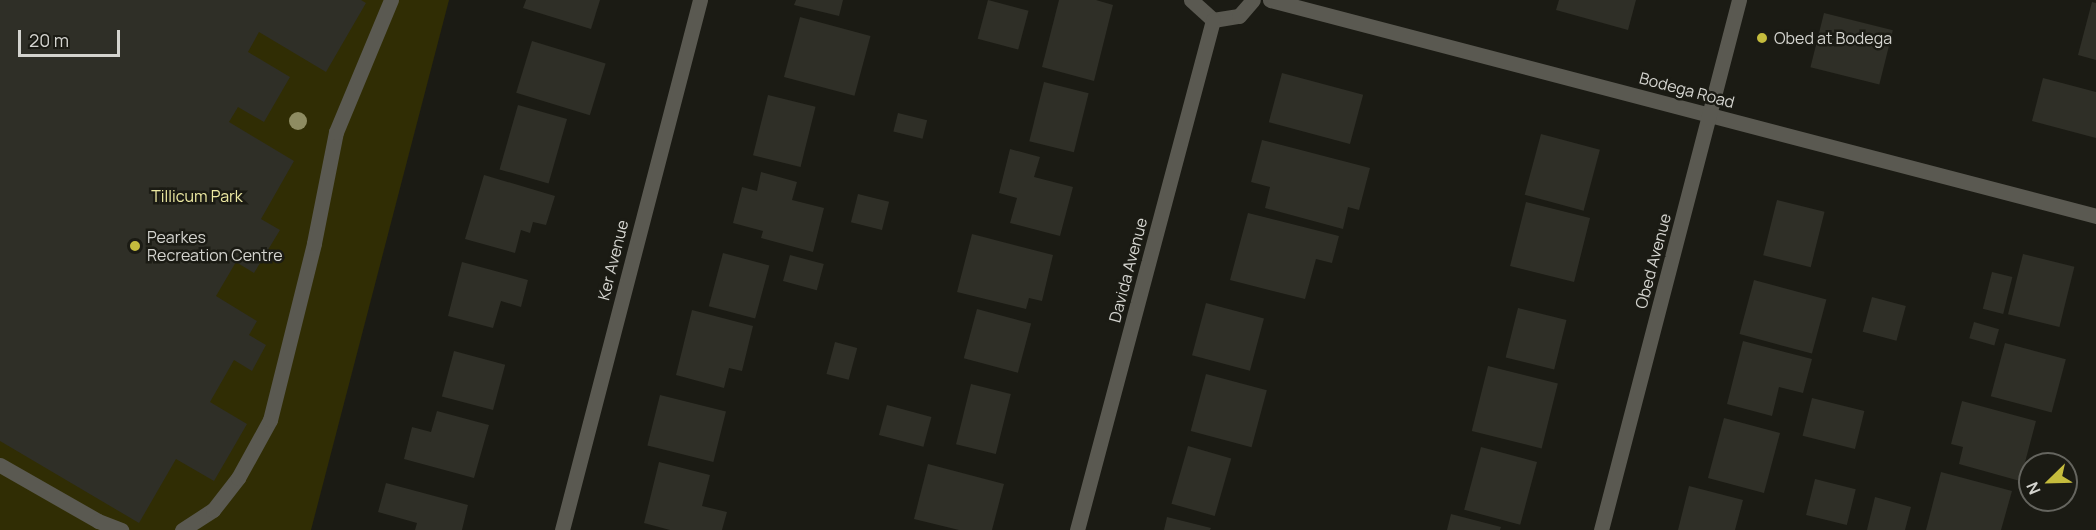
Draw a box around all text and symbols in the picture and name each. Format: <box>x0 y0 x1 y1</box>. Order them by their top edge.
scale bar <box>21 18 123 56</box>
text: 20 m <box>29 28 69 52</box>
place label: Obed at Bodega <box>1774 28 1892 48</box>
marker: Obed at Bodega <box>1755 31 1769 45</box>
street label: Bodega Road <box>1637 68 1737 112</box>
park label: Tillicum Park <box>151 186 243 206</box>
street label: Obed Avenue <box>1631 211 1675 311</box>
street label: Davida Avenue <box>1105 216 1151 324</box>
street label: Ker Avenue <box>594 218 632 302</box>
place label: Pearkes Recreation Centre <box>147 227 283 265</box>
marker: Pearkes Recreation Centre <box>128 239 142 253</box>
north arrow <box>2018 452 2078 512</box>
text: N <box>2021 479 2046 498</box>

